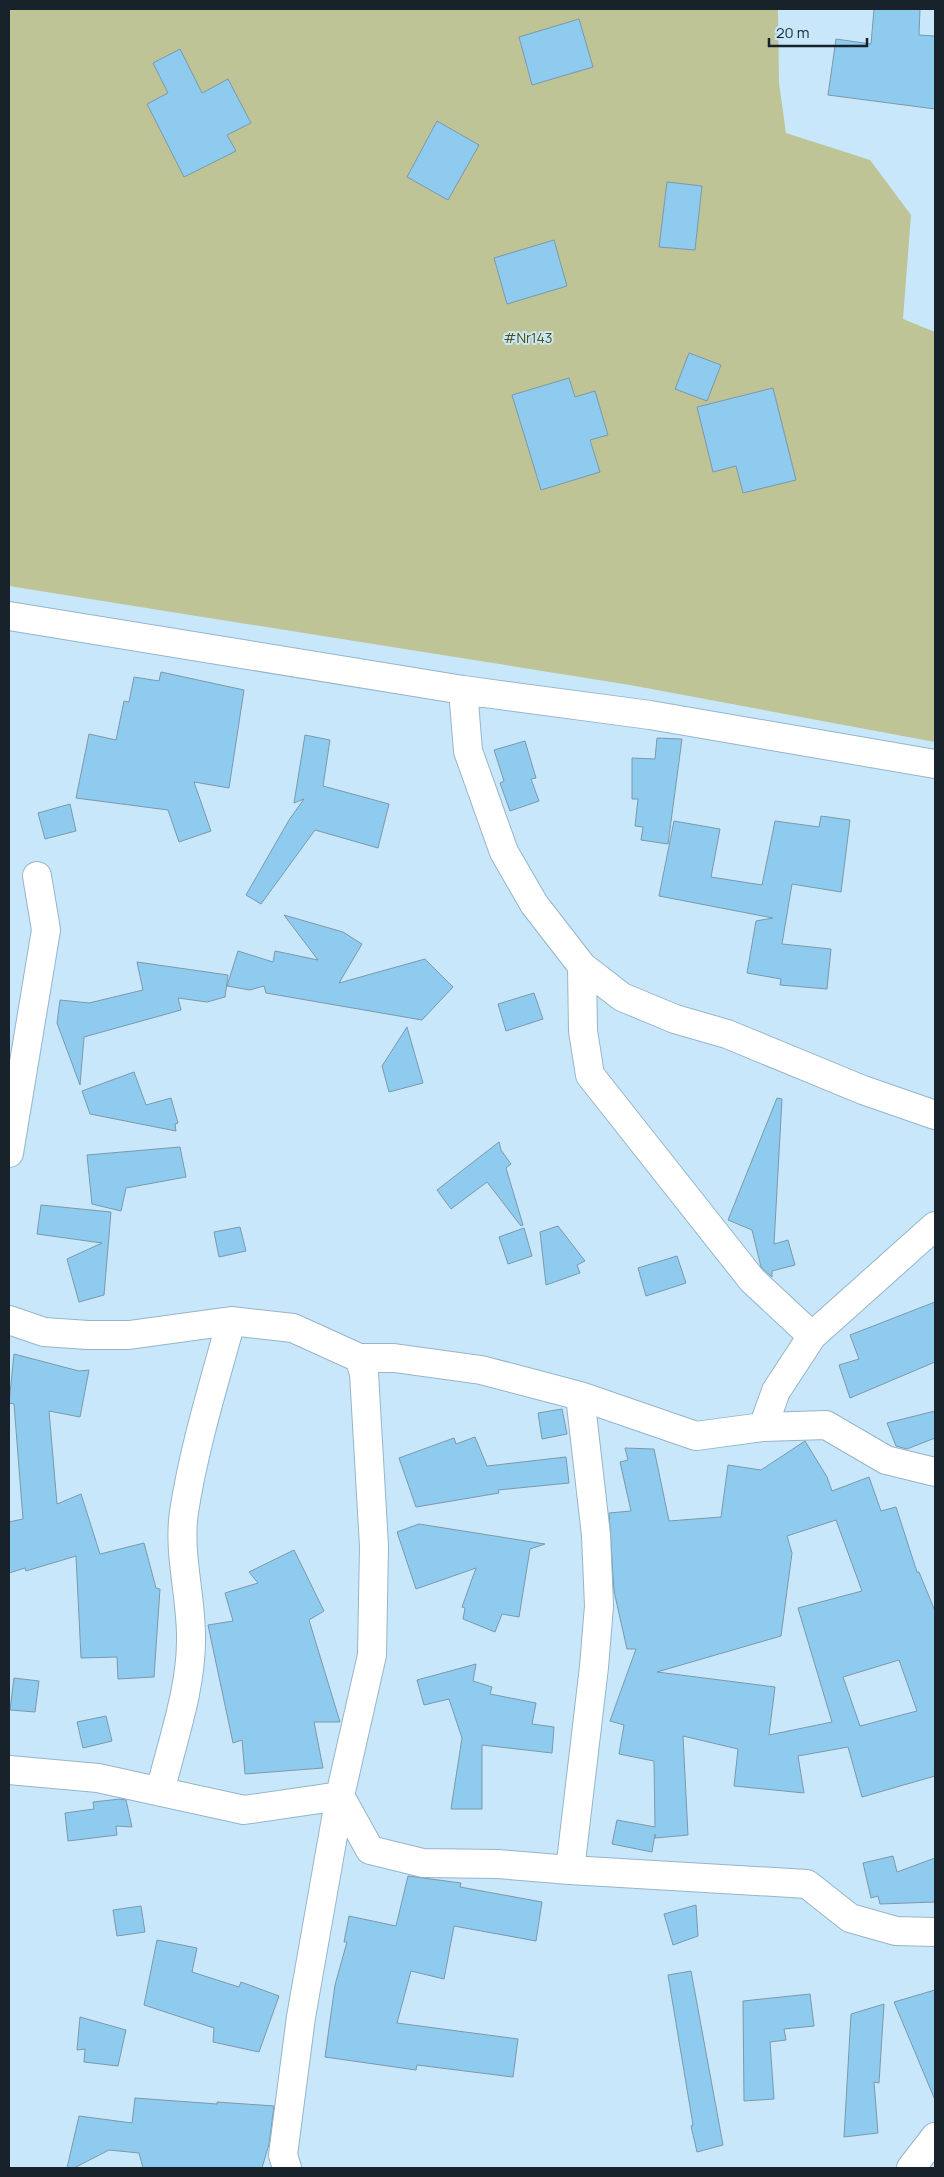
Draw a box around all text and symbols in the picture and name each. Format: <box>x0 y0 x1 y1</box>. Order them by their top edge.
scale bar <box>769 15 866 47</box>
text: 20 m <box>776 22 809 43</box>
park label: #Nr143 <box>504 328 552 347</box>

